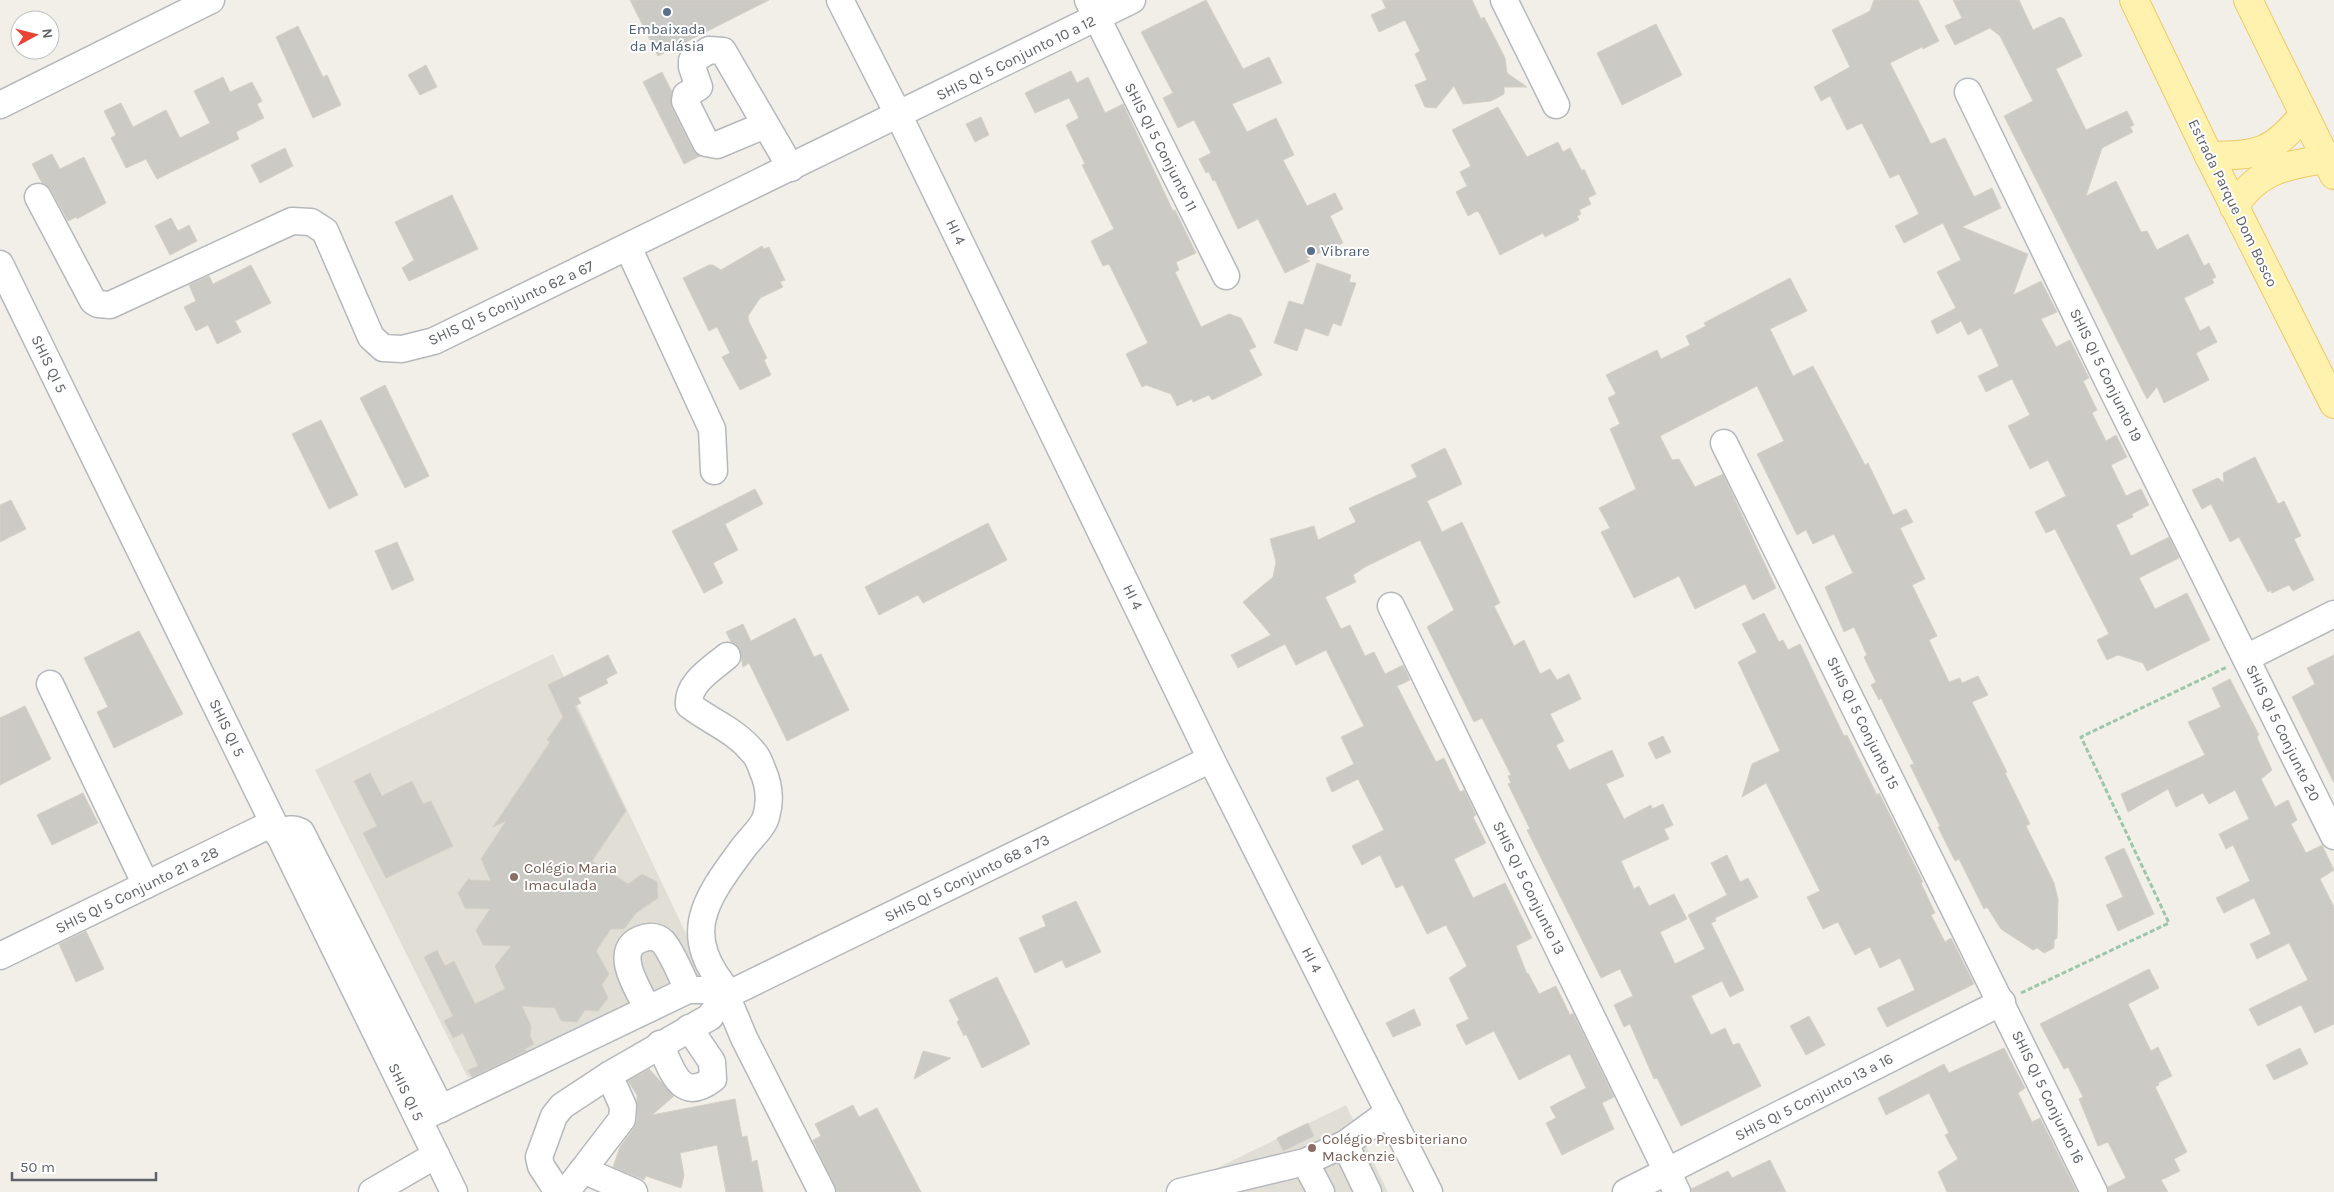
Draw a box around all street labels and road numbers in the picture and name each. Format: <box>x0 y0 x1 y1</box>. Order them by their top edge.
street label: SHIS QI 5 Conjunto 10 a 12 <box>933 12 1099 104</box>
street label: SHIS QI 5 Conjunto 11 <box>1121 80 1201 214</box>
street label: Estrada Parque Dom Bosco <box>2184 116 2282 290</box>
street label: HI 4 <box>942 216 970 248</box>
street label: SHIS QI 5 Conjunto 62 a 67 <box>425 257 597 349</box>
street label: SHIS QI 5 Conjunto 19 <box>2066 306 2146 444</box>
street label: SHIS QI 5 <box>27 332 71 396</box>
street label: HI 4 <box>1119 581 1147 613</box>
street label: SHIS QI 5 Conjunto 15 <box>1823 654 1903 792</box>
street label: SHIS QI 5 Conjunto 20 <box>2242 662 2324 804</box>
street label: SHIS QI 5 <box>205 696 249 760</box>
street label: SHIS QI 5 Conjunto 13 <box>1489 818 1569 958</box>
street label: SHIS QI 5 Conjunto 68 a 73 <box>882 830 1052 926</box>
street label: SHIS QI 5 Conjunto 21 a 28 <box>53 843 221 937</box>
street label: HI 4 <box>1298 944 1326 976</box>
street label: SHIS QI 5 Conjunto 16 <box>2008 1028 2088 1166</box>
street label: SHIS QI 5 Conjunto 13 a 16 <box>1732 1049 1896 1145</box>
street label: SHIS QI 5 <box>384 1060 428 1124</box>

